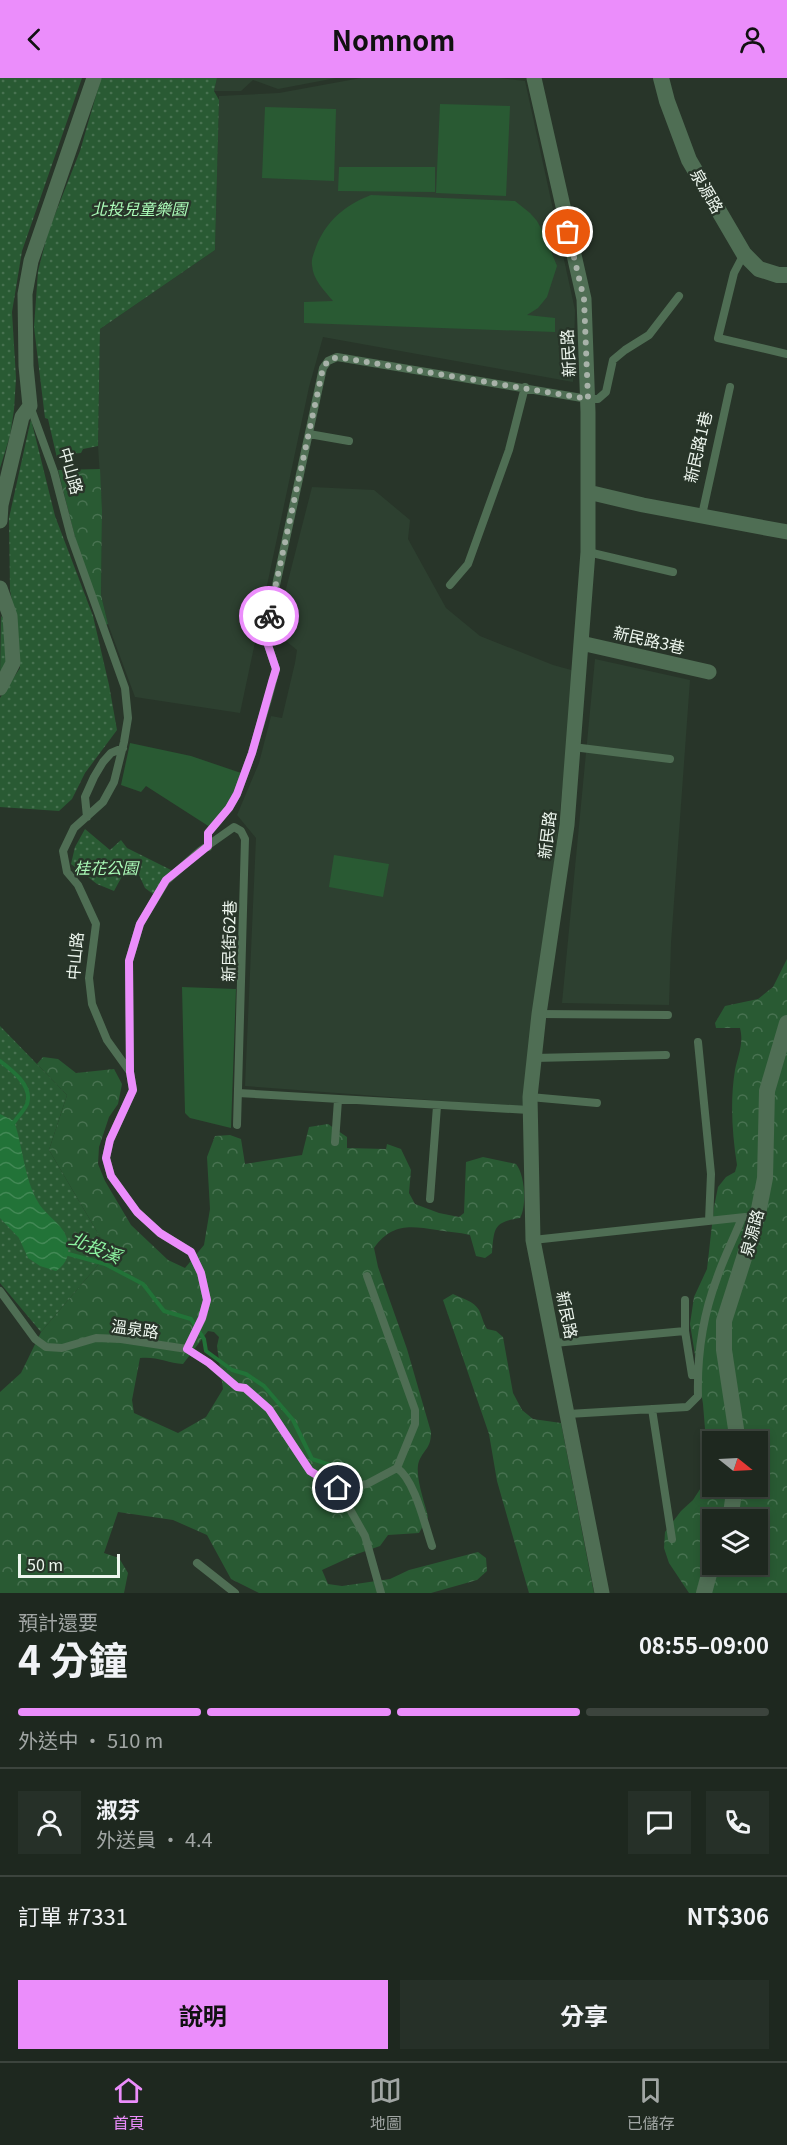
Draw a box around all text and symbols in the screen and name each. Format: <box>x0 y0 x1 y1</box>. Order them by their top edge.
text: Nomnom <box>332 20 455 59</box>
icon: back <box>18 23 51 56</box>
icon: person <box>736 23 769 56</box>
street label: 泉源路 <box>685 164 730 217</box>
park label: 北投兒童樂園 <box>91 196 189 220</box>
pin <box>542 206 593 257</box>
icon: bag <box>551 215 584 248</box>
street label: 新民路 <box>554 328 580 378</box>
street label: 新民路1巷 <box>677 409 717 485</box>
street label: 中山路 <box>54 444 90 497</box>
courier <box>239 586 299 646</box>
icon: bike <box>253 600 286 633</box>
street label: 新民路3巷 <box>611 619 687 659</box>
street label: 新民路 <box>531 810 561 860</box>
park label: 桂花公園 <box>74 855 140 879</box>
street label: 新民街62巷 <box>215 900 241 982</box>
street label: 中山路 <box>60 931 88 981</box>
street label: 泉源路 <box>733 1206 769 1259</box>
water label: 北投溪 <box>66 1224 128 1269</box>
street label: 新民路 <box>552 1289 584 1341</box>
street label: 溫泉路 <box>110 1313 161 1343</box>
north arrow <box>702 1431 768 1497</box>
map controls <box>702 1431 768 1575</box>
pin <box>312 1462 363 1513</box>
icon: home <box>321 1471 354 1504</box>
button: layers <box>702 1509 768 1575</box>
scale bar <box>18 1551 120 1578</box>
text: 50 m <box>27 1552 63 1576</box>
text: 預計還要 <box>18 1607 98 1636</box>
text: 08:55–09:00 <box>639 1628 769 1660</box>
text: 4 分鐘 <box>18 1630 128 1686</box>
text: 外送中 · 510 m <box>18 1725 163 1754</box>
button: person <box>18 1791 81 1854</box>
button: chat <box>628 1791 691 1854</box>
button: phone <box>706 1791 769 1854</box>
text: 淑芬 <box>96 1792 140 1824</box>
text: 外送員 · 4.4 <box>96 1824 213 1853</box>
text: 訂單 #7331 <box>18 1899 128 1931</box>
text: NT$306 <box>687 1899 769 1931</box>
button: 說明 <box>18 1980 388 2049</box>
button: 分享 <box>400 1980 769 2049</box>
tab: 首頁 <box>112 2074 145 2134</box>
tab: 地圖 <box>369 2074 402 2134</box>
tab: 已儲存 <box>627 2074 675 2134</box>

